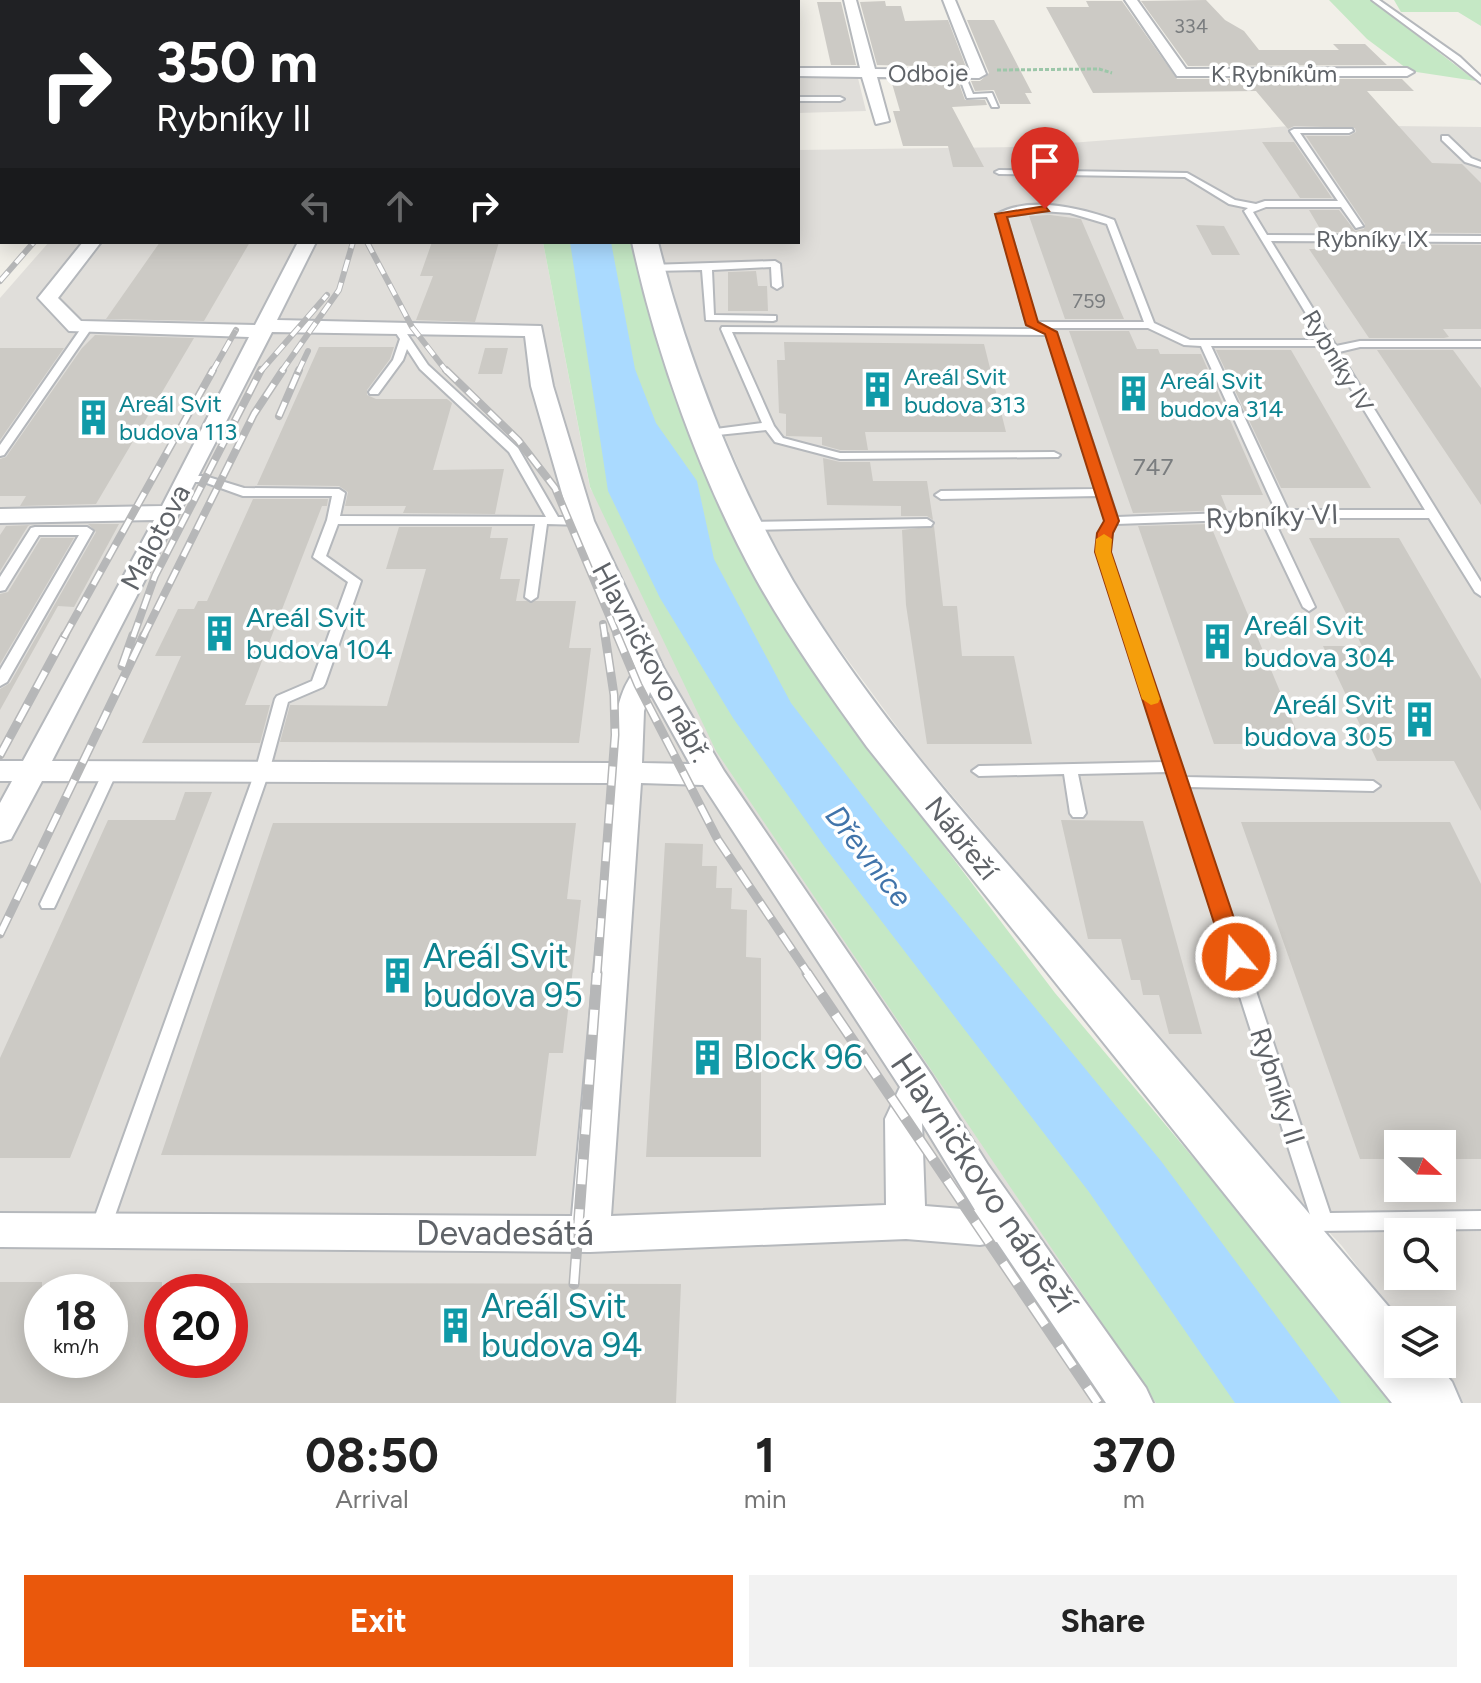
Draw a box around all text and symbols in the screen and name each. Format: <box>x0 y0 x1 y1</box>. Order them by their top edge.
house number: 334 <box>1174 14 1208 38</box>
text: 350 m <box>156 29 318 96</box>
icon: right <box>24 32 128 136</box>
street label: Odboje <box>888 58 968 88</box>
street label: K Rybníkům <box>1211 59 1337 88</box>
text: Rybníky II <box>156 97 312 140</box>
pin <box>1011 127 1079 209</box>
icon: arrive <box>1023 139 1067 183</box>
icon: left <box>294 184 338 228</box>
icon: ahead <box>378 184 422 228</box>
icon: right <box>462 184 506 228</box>
street label: Rybníky IX <box>1316 224 1428 253</box>
house number: 759 <box>1072 289 1106 313</box>
street label: Rybníky IV <box>1296 305 1380 418</box>
place label: Areál Svit budova 313 <box>904 362 1026 419</box>
place label: Areál Svit budova 314 <box>1160 366 1283 423</box>
building icon: Areál Svit budova 313 <box>859 371 897 409</box>
building icon: Areál Svit budova 314 <box>1115 375 1153 413</box>
place label: Areál Svit budova 113 <box>119 389 237 446</box>
building icon: Areál Svit budova 113 <box>74 398 112 436</box>
house number: 747 <box>1133 452 1173 481</box>
street label: Malotova <box>113 478 197 596</box>
street label: Rybníky VI <box>1205 497 1339 535</box>
street label: Hlavničkovo nábř. <box>585 556 719 768</box>
place label: Areál Svit budova 104 <box>246 600 393 666</box>
place label: Areál Svit budova 304 <box>1244 608 1394 674</box>
building icon: Areál Svit budova 104 <box>201 614 239 652</box>
building icon: Areál Svit budova 304 <box>1199 622 1237 660</box>
place label: Areál Svit budova 305 <box>1244 687 1393 753</box>
building icon: Areál Svit budova 305 <box>1400 701 1438 739</box>
street label: Nábřeží <box>918 789 1007 888</box>
water label: Dřevnice <box>818 798 920 914</box>
position arrow <box>1194 915 1278 999</box>
place label: Areál Svit budova 95 <box>423 936 583 1016</box>
building icon: Areál Svit budova 95 <box>378 957 416 995</box>
street label: Rybníky II <box>1243 1023 1313 1149</box>
place label: Block 96 <box>733 1037 863 1078</box>
building icon: Block 96 <box>688 1038 726 1076</box>
street label: Hlavničkovo nábřeží <box>882 1045 1087 1322</box>
north arrow <box>1384 1130 1456 1202</box>
map controls <box>1384 1130 1456 1378</box>
street label: Devadesátá <box>416 1213 594 1254</box>
button: search <box>1384 1218 1456 1290</box>
speed limit sign: 20 <box>144 1274 248 1378</box>
place label: Areál Svit budova 94 <box>481 1286 642 1366</box>
text: 18 <box>55 1292 97 1340</box>
button: layers <box>1384 1306 1456 1378</box>
building icon: Areál Svit budova 94 <box>436 1307 474 1345</box>
text: km/h <box>53 1334 99 1358</box>
text: 08:50 <box>305 1426 439 1484</box>
text: 1 <box>755 1426 775 1484</box>
text: 370 <box>1092 1426 1176 1484</box>
text: Arrival <box>335 1483 409 1515</box>
text: min <box>744 1483 787 1515</box>
text: m <box>1123 1483 1145 1515</box>
button: Exit <box>24 1575 733 1667</box>
button: Share <box>749 1575 1457 1667</box>

